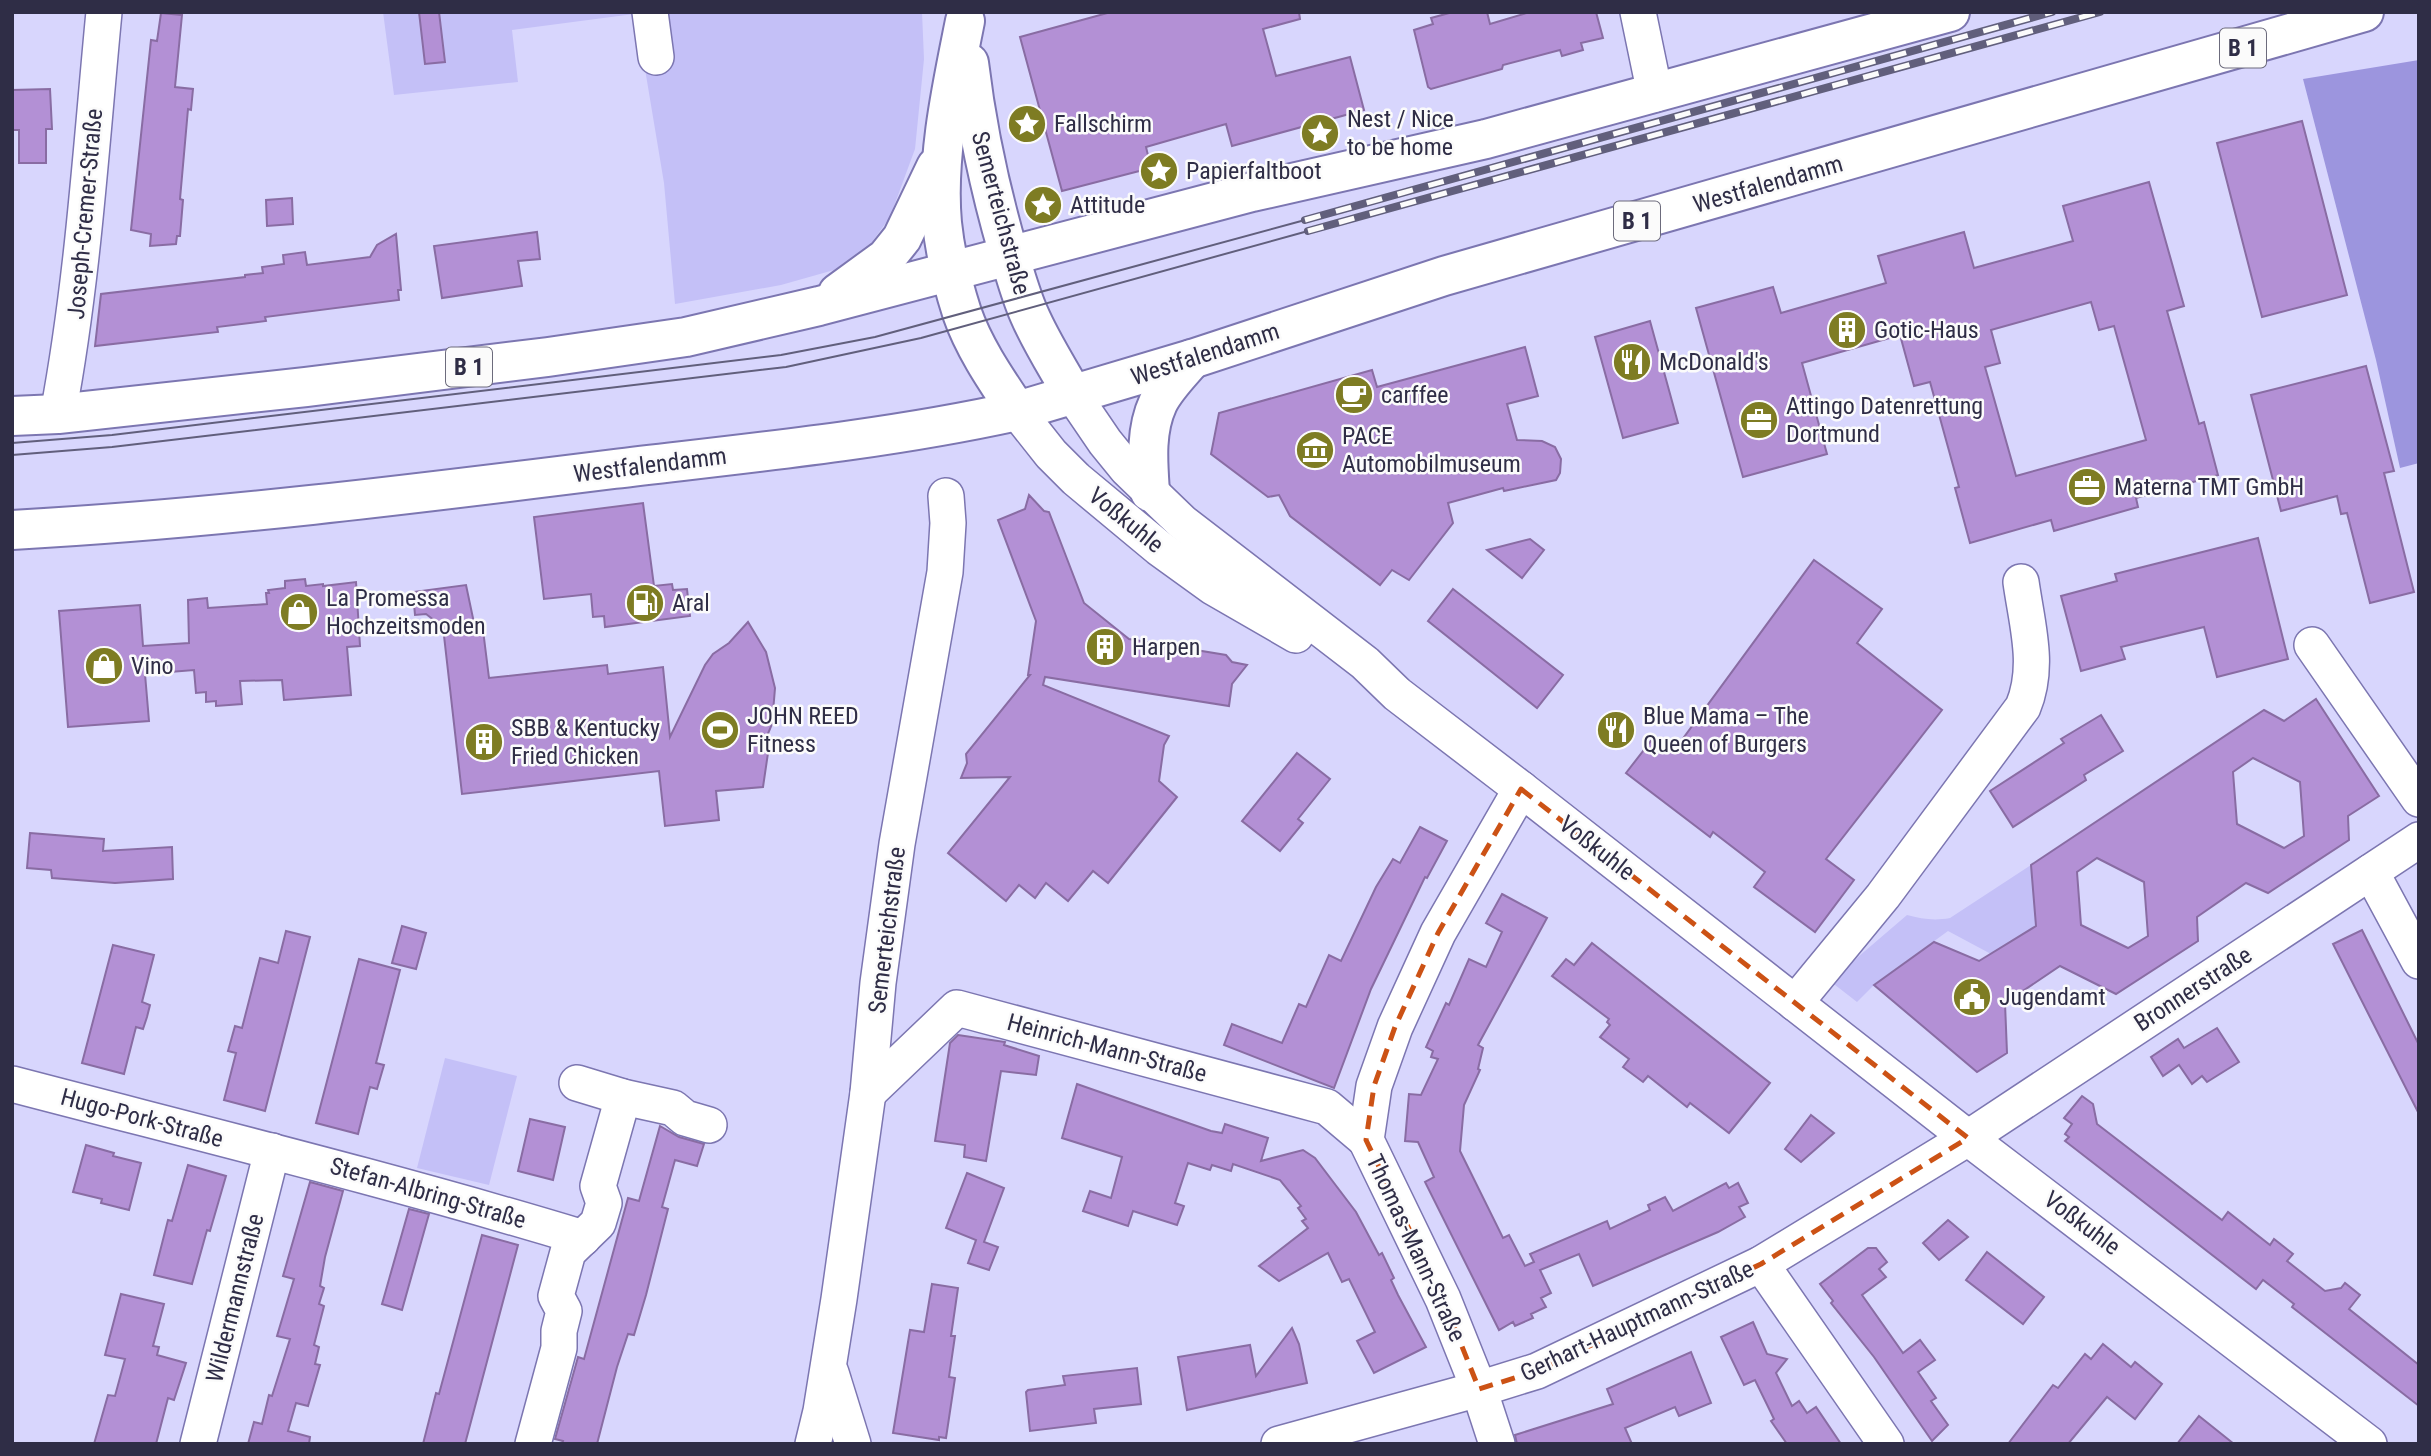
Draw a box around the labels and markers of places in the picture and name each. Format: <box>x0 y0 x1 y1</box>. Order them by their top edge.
place icon: Fallschirm <box>1006 103 1048 145</box>
place label: Nest / Nice to be home <box>1347 105 1454 161</box>
place label: Fallschirm <box>1054 110 1152 138</box>
place icon: Nest / Nice to be home <box>1299 112 1341 154</box>
place icon: Papierfaltboot <box>1138 150 1180 192</box>
place label: Papierfaltboot <box>1186 157 1321 185</box>
place icon: Attitude <box>1022 184 1064 226</box>
place label: Attitude <box>1070 191 1145 219</box>
building icon: Gotic-Haus <box>1826 309 1868 351</box>
place label: Gotic-Haus <box>1874 316 1979 344</box>
restaurant icon: McDonald's <box>1611 341 1653 383</box>
place label: McDonald's <box>1659 348 1769 376</box>
cafe icon: carffee <box>1333 374 1375 416</box>
place label: carffee <box>1381 381 1448 409</box>
place label: Attingo Datenrettung Dortmund <box>1786 392 1983 448</box>
office icon: Attingo Datenrettung Dortmund <box>1738 399 1780 441</box>
place label: PACE Automobilmuseum <box>1342 422 1521 478</box>
museum icon: PACE Automobilmuseum <box>1294 429 1336 471</box>
office icon: Materna TMT GmbH <box>2066 466 2108 508</box>
place label: Materna TMT GmbH <box>2114 473 2304 501</box>
fuel station icon: Aral <box>624 582 666 624</box>
place label: La Promessa Hochzeitsmoden <box>326 584 486 640</box>
place label: Aral <box>672 589 710 617</box>
shop icon: La Promessa Hochzeitsmoden <box>278 591 320 633</box>
building icon: Harpen <box>1084 626 1126 668</box>
place label: Harpen <box>1132 633 1200 661</box>
shop icon: Vino <box>83 645 125 687</box>
place label: Vino <box>131 652 174 680</box>
place label: JOHN REED Fitness <box>747 702 859 758</box>
place label: Blue Mama – The Queen of Burgers <box>1643 702 1809 758</box>
sports icon: JOHN REED Fitness <box>699 709 741 751</box>
restaurant icon: Blue Mama – The Queen of Burgers <box>1595 709 1637 751</box>
place label: SBB & Kentucky Fried Chicken <box>511 714 660 770</box>
building icon: SBB & Kentucky Fried Chicken <box>463 721 505 763</box>
public building icon: Jugendamt <box>1951 976 1993 1018</box>
place label: Jugendamt <box>1999 983 2106 1011</box>

